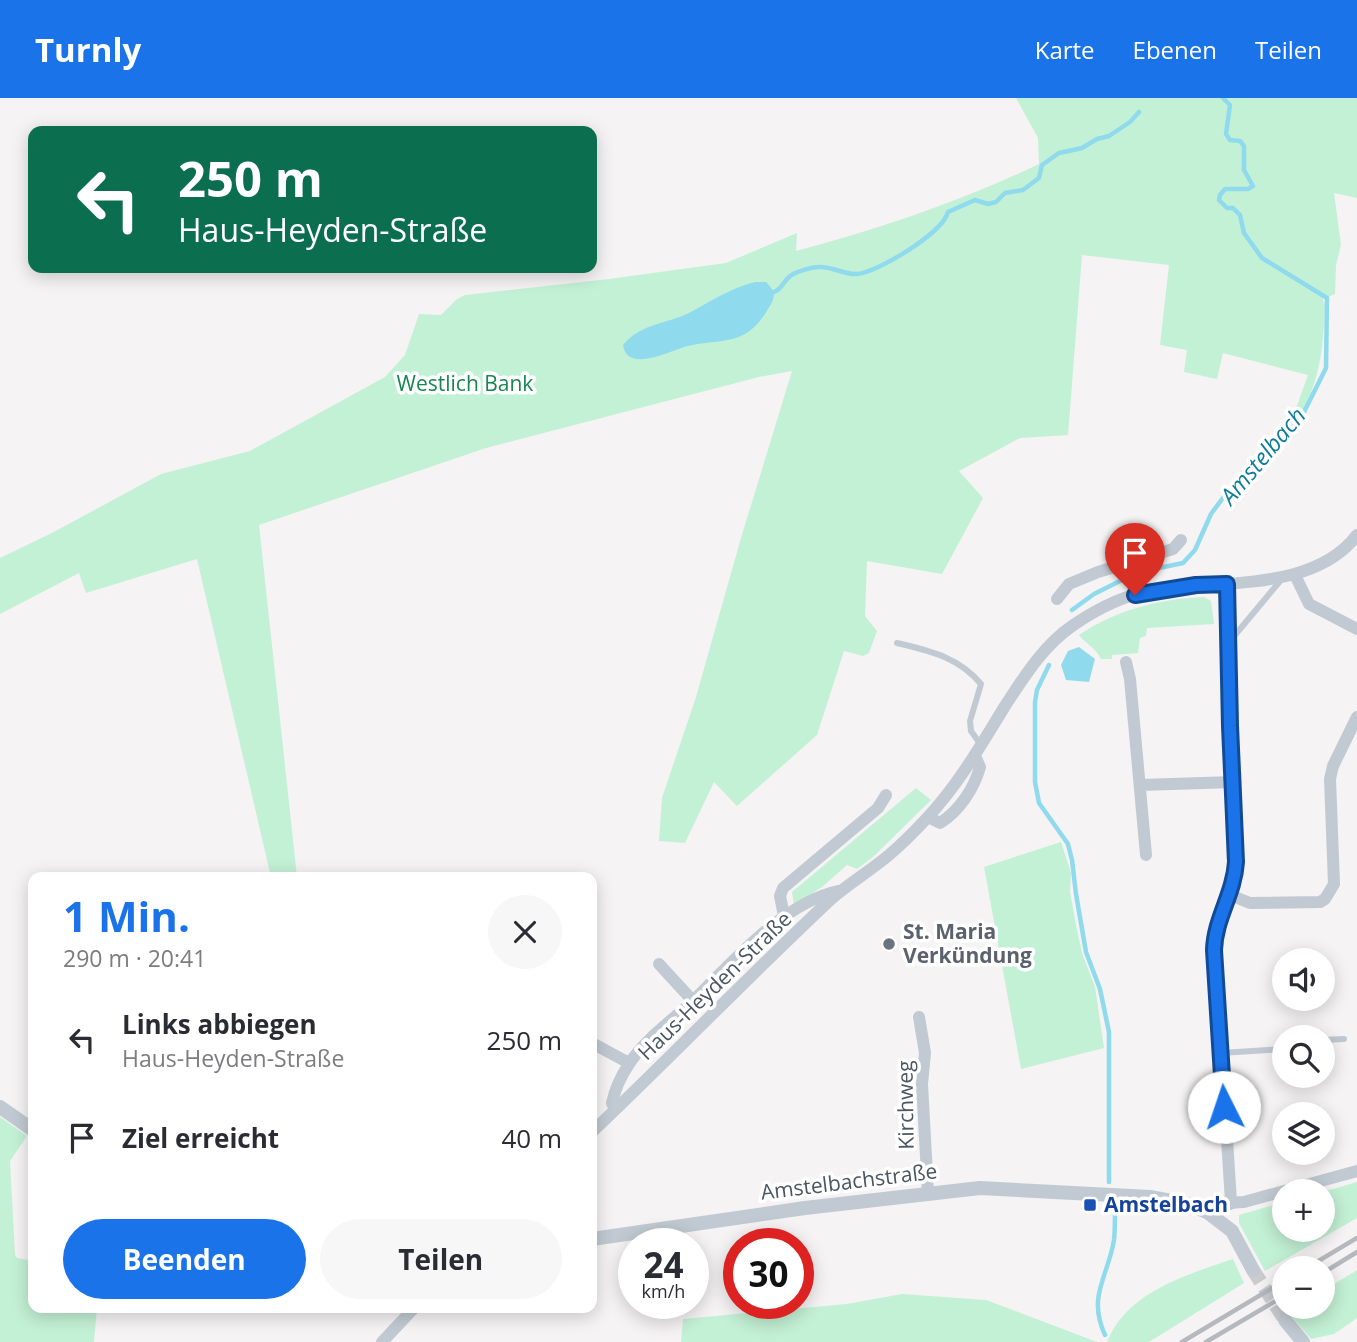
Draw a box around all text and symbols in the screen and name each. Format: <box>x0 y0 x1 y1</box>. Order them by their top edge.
text: Turnly <box>35 27 141 72</box>
text: Karte <box>1035 33 1095 66</box>
text: Ebenen <box>1133 33 1217 66</box>
text: Teilen <box>1255 33 1322 66</box>
text: 250 m <box>178 145 323 211</box>
icon: left <box>63 154 154 245</box>
text: Haus-Heyden-Straße <box>178 208 487 251</box>
park label: Westlich Bank <box>397 369 533 397</box>
water label: Amstelbach <box>1211 400 1312 512</box>
pin <box>1105 523 1165 595</box>
icon: arrive <box>1116 534 1154 572</box>
text: 1 Min. <box>63 887 190 944</box>
button: close <box>488 895 562 969</box>
street label: Haus-Heyden-Straße <box>632 905 797 1066</box>
place label: St. Maria Verkündung <box>903 917 1032 969</box>
marker: St. Maria Verkündung <box>881 936 897 952</box>
text: 290 m · 20:41 <box>63 942 206 974</box>
map controls <box>1272 948 1335 1319</box>
button: sound <box>1272 948 1335 1011</box>
text: Links abbiegen <box>122 1006 317 1042</box>
icon: left <box>63 1021 101 1059</box>
text: 250 m <box>487 1022 562 1058</box>
button: search <box>1272 1025 1335 1088</box>
text: Haus-Heyden-Straße <box>122 1042 344 1074</box>
street label: Kirchweg <box>890 1060 920 1150</box>
position arrow <box>1187 1070 1261 1144</box>
button: layers <box>1272 1102 1335 1165</box>
icon: arrive <box>63 1119 101 1157</box>
text: Ziel erreicht <box>122 1120 279 1156</box>
text: 40 m <box>501 1120 562 1156</box>
street label: Amstelbachstraße <box>759 1156 939 1206</box>
button: + <box>1272 1179 1335 1242</box>
place label: Amstelbach <box>1104 1190 1228 1218</box>
marker: Amstelbach <box>1082 1197 1098 1213</box>
button: Beenden <box>63 1219 306 1299</box>
button: Teilen <box>320 1219 562 1299</box>
speed limit sign: 30 <box>723 1228 814 1319</box>
text: 24 <box>643 1241 684 1288</box>
button: − <box>1272 1256 1335 1319</box>
text: km/h <box>642 1279 685 1303</box>

